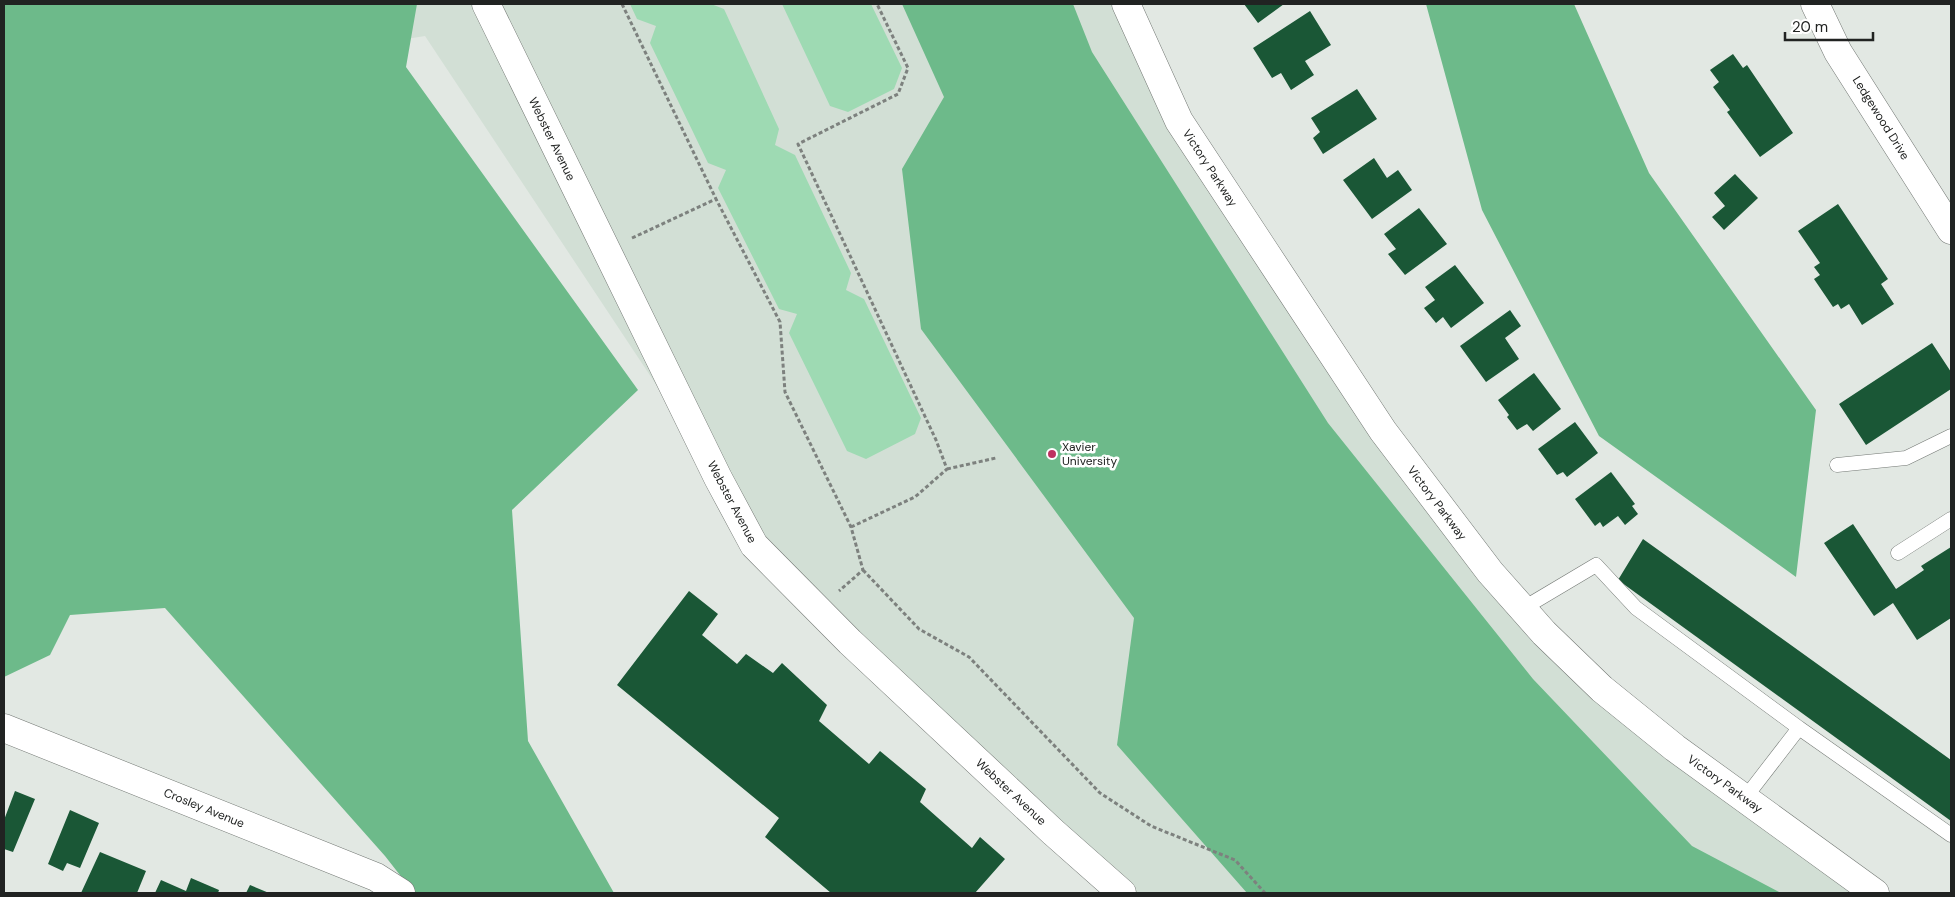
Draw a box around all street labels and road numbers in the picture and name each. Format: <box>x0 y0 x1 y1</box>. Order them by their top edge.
street label: Ledgewood Drive <box>1849 73 1913 163</box>
street label: Webster Avenue <box>525 95 579 183</box>
street label: Victory Parkway <box>1179 126 1241 210</box>
street label: Webster Avenue <box>704 458 760 546</box>
street label: Victory Parkway <box>1404 463 1470 544</box>
street label: Victory Parkway <box>1684 751 1766 817</box>
street label: Webster Avenue <box>972 755 1050 829</box>
street label: Crosley Avenue <box>161 785 247 832</box>

